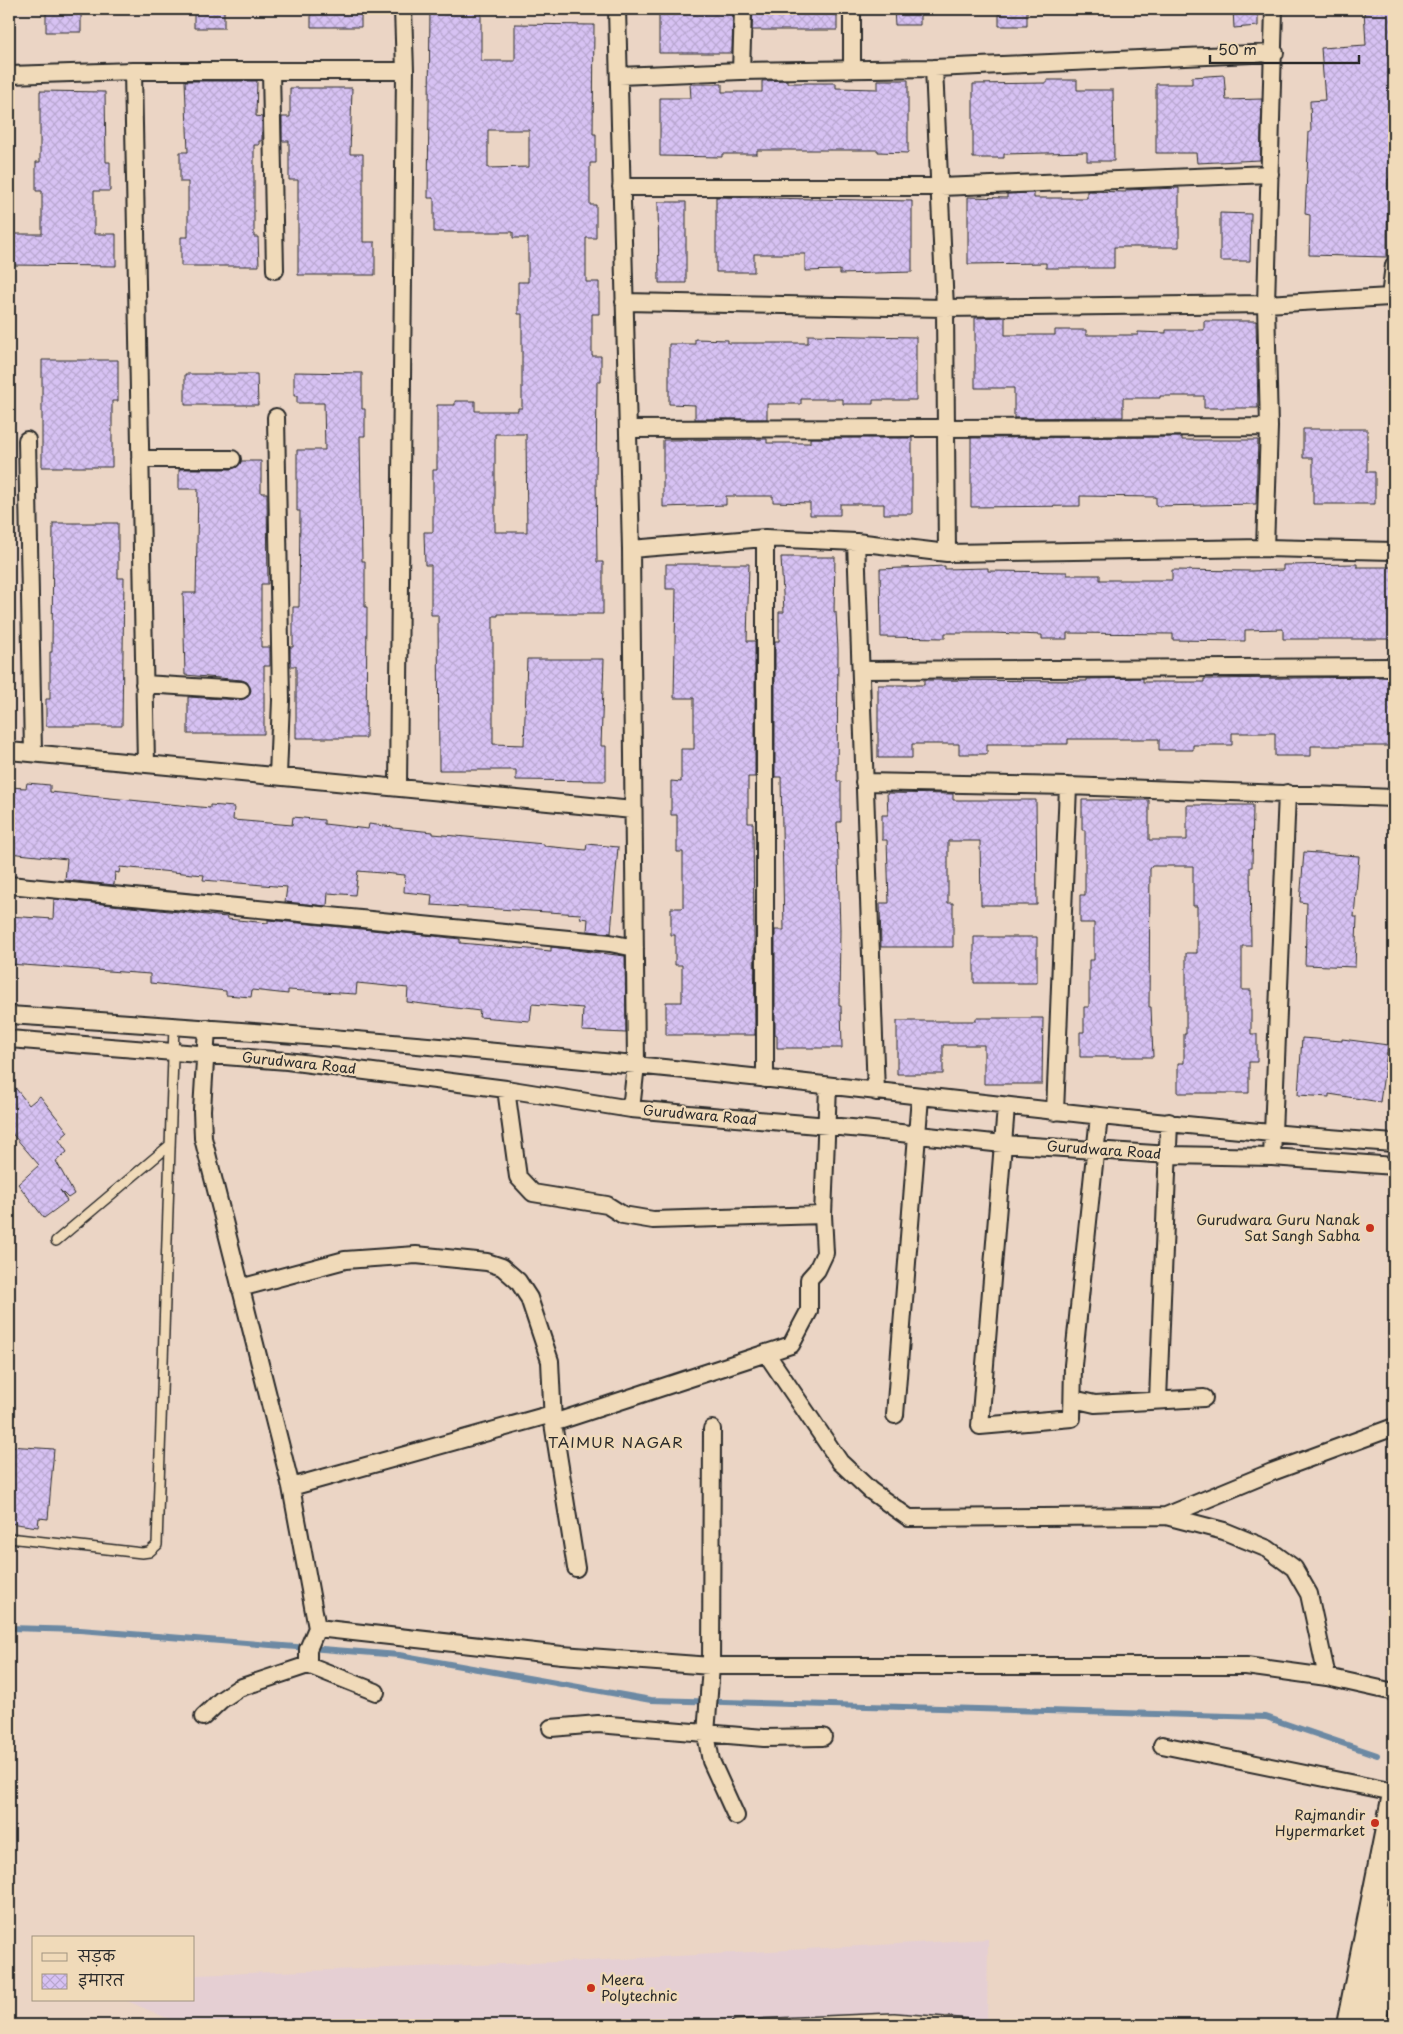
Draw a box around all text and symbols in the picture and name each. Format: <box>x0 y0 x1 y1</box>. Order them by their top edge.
scale bar <box>1210 32 1359 64</box>
text: 50 m <box>1218 37 1257 60</box>
street label: Gurudwara Road <box>241 1046 357 1079</box>
street label: Gurudwara Road <box>642 1099 758 1130</box>
street label: Gurudwara Road <box>1046 1135 1162 1164</box>
place label: Gurudwara Guru Nanak Sat Sangh Sabha <box>1196 1209 1360 1246</box>
marker: Gurudwara Guru Nanak Sat Sangh Sabha <box>1364 1222 1376 1234</box>
district label: TAIMUR NAGAR <box>548 1430 684 1453</box>
place label: Rajmandir Hypermarket <box>1275 1804 1366 1841</box>
marker: Rajmandir Hypermarket <box>1369 1817 1381 1829</box>
legend <box>32 1936 195 2002</box>
text: सड़क <box>77 1944 116 1967</box>
text: इमारत <box>78 1968 125 1991</box>
place label: Meera Polytechnic <box>601 1969 677 2006</box>
marker: Meera Polytechnic <box>585 1982 597 1994</box>

